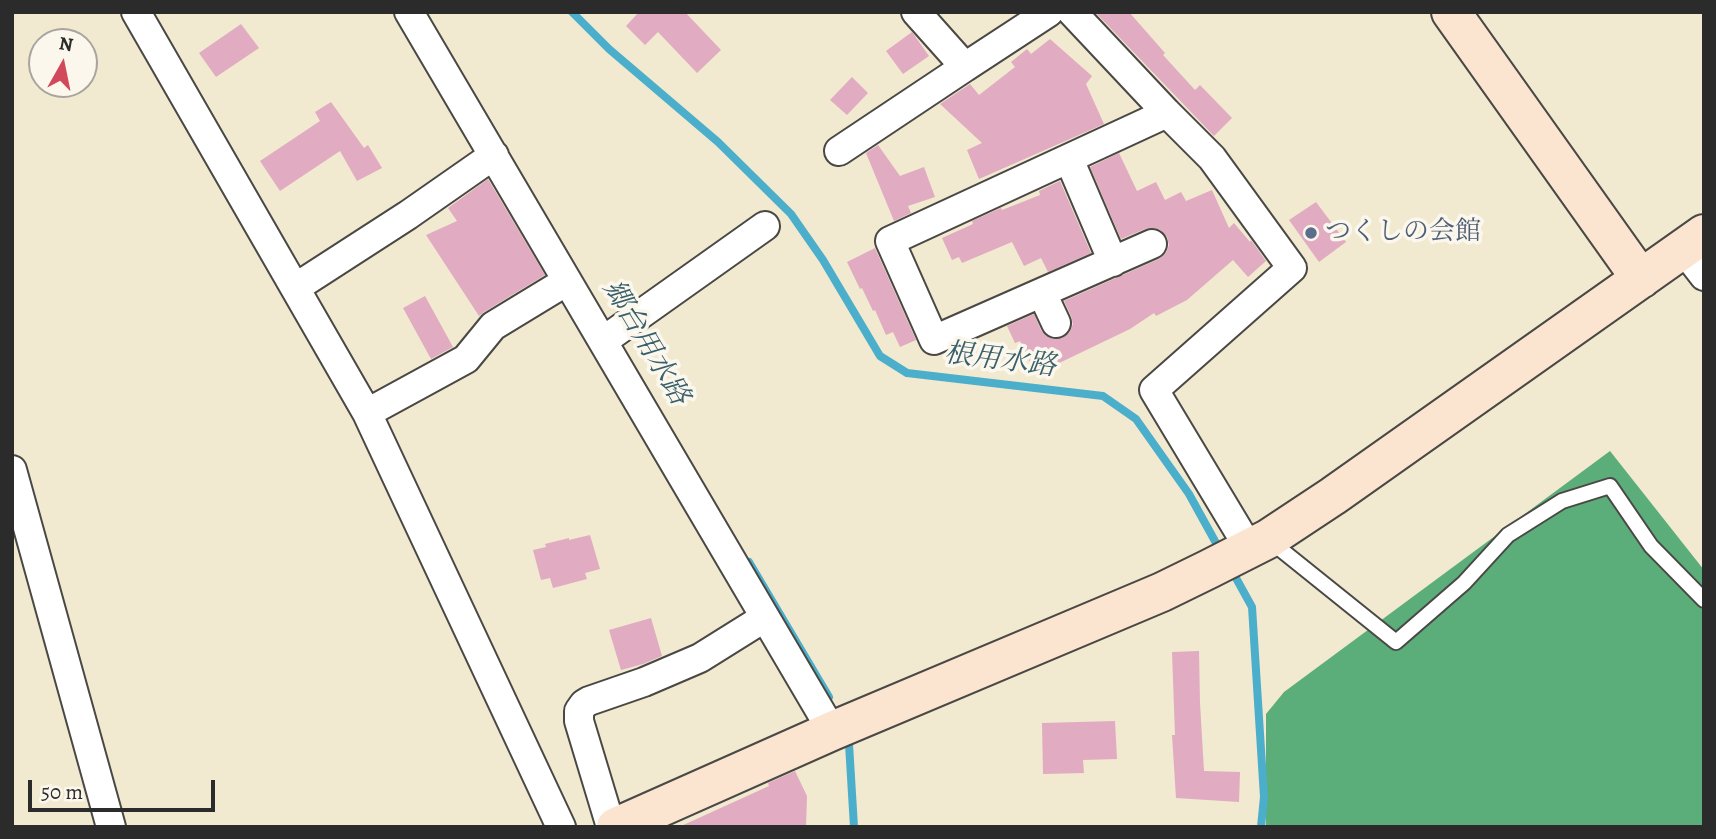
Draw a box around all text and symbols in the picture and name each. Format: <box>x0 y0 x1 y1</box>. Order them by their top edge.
north arrow <box>28 28 98 98</box>
text: N <box>57 30 75 58</box>
place label: つくしの会館 <box>1325 217 1481 249</box>
marker: つくしの会館 <box>1303 225 1319 241</box>
water label: 郷台用水路 <box>595 274 695 412</box>
water label: 根用水路 <box>942 338 1058 384</box>
scale bar <box>32 766 219 810</box>
text: 50 m <box>41 778 83 806</box>

